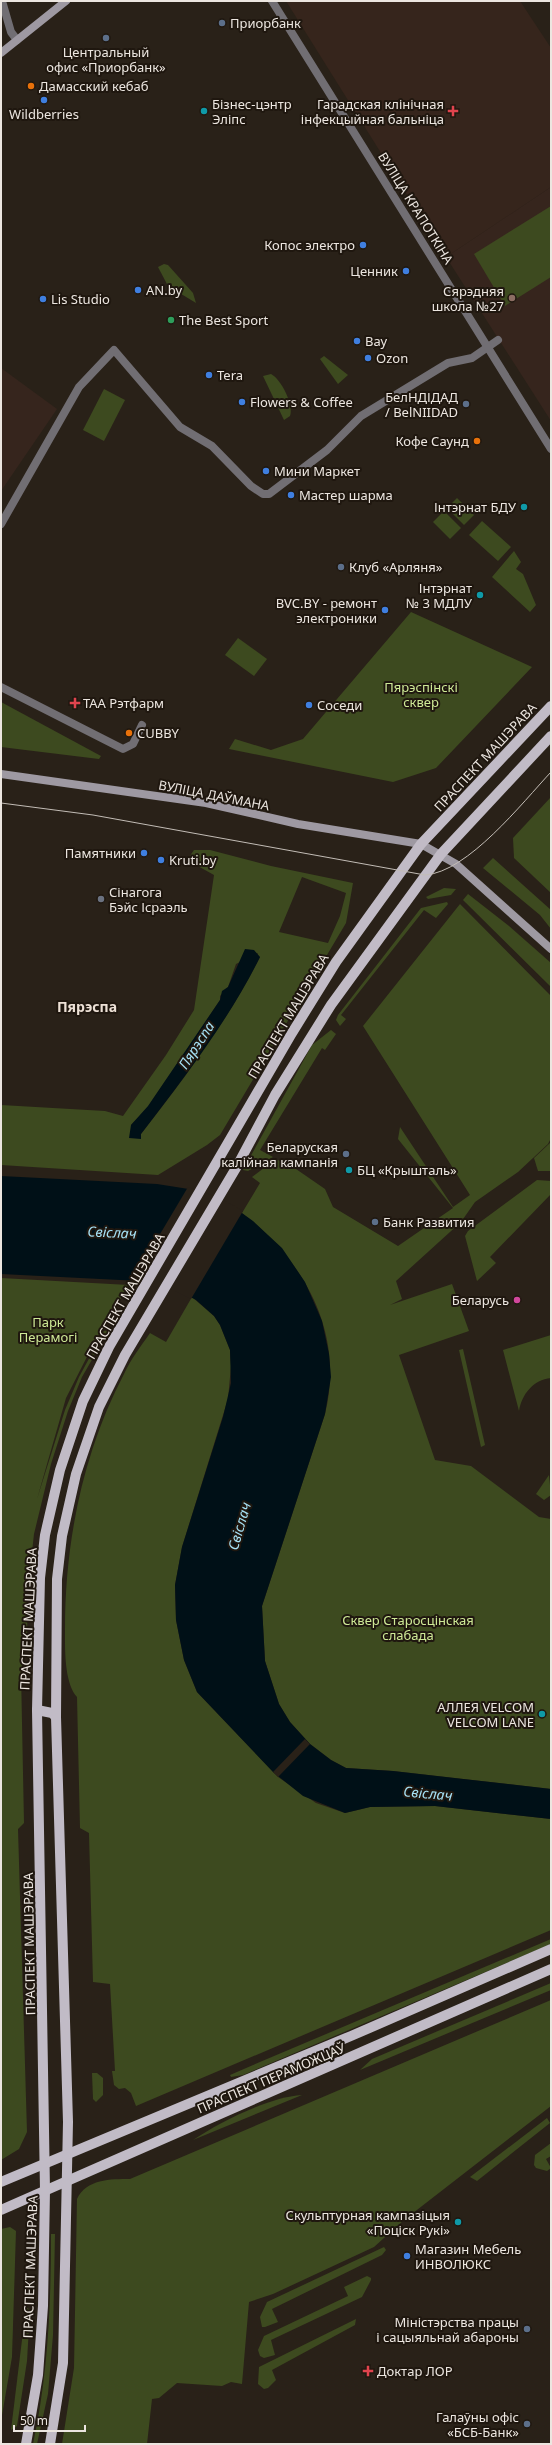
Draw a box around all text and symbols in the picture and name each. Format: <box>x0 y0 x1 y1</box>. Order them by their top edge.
place label: Приорбанк <box>230 14 301 32</box>
marker: Приорбанк <box>217 18 227 28</box>
marker: Центральный офис «Приорбанк» <box>101 33 111 43</box>
place label: Центральный офис «Приорбанк» <box>46 43 166 76</box>
place label: Дамасский кебаб <box>39 77 149 95</box>
marker: Дамасский кебаб <box>26 81 36 91</box>
marker: Wildberries <box>39 95 49 105</box>
place label: Бізнес-цэнтр Эліпс <box>212 95 292 128</box>
place label: Гарадская клінічная інфекцыйная бальніца <box>301 95 444 128</box>
place label: Wildberries <box>9 105 79 123</box>
marker: Гарадская клінічная інфекцыйная бальніца <box>447 105 459 117</box>
marker: Бізнес-цэнтр Эліпс <box>199 106 209 116</box>
street label: ВУЛІЦА КРАПОТКІНА <box>374 148 458 268</box>
place label: Копос электро <box>264 236 355 254</box>
marker: Копос электро <box>358 240 368 250</box>
place label: Ценник <box>350 262 398 280</box>
marker: Ценник <box>401 266 411 276</box>
place label: AN.by <box>146 281 182 299</box>
place label: Сярэдняя школа №27 <box>432 282 504 315</box>
marker: AN.by <box>133 285 143 295</box>
place label: Lis Studio <box>51 290 110 308</box>
marker: Сярэдняя школа №27 <box>507 293 517 303</box>
marker: Lis Studio <box>38 294 48 304</box>
place label: The Best Sport <box>179 311 268 329</box>
marker: The Best Sport <box>166 315 176 325</box>
place label: Вау <box>365 332 388 350</box>
marker: Вау <box>352 336 362 346</box>
place label: Ozon <box>376 349 408 367</box>
marker: Ozon <box>363 353 373 363</box>
place label: Tera <box>217 366 243 384</box>
marker: Tera <box>204 370 214 380</box>
place label: БелНДІДАД / BelNIIDAD <box>385 388 459 421</box>
place label: Flowers & Coffee <box>250 393 353 411</box>
marker: Flowers & Coffee <box>237 397 247 407</box>
marker: БелНДІДАД / BelNIIDAD <box>461 399 471 409</box>
place label: Кофе Саунд <box>395 432 469 450</box>
marker: Кофе Саунд <box>472 436 482 446</box>
place label: Мини Маркет <box>274 462 360 480</box>
marker: Мини Маркет <box>261 466 271 476</box>
place label: Мастер шарма <box>299 486 393 504</box>
marker: Мастер шарма <box>286 490 296 500</box>
place label: Інтэрнат БДУ <box>434 498 517 516</box>
marker: Інтэрнат БДУ <box>519 502 529 512</box>
place label: Клуб «Арляня» <box>349 558 443 576</box>
marker: Клуб «Арляня» <box>336 562 346 572</box>
place label: Інтэрнат № 3 МДЛУ <box>406 579 473 612</box>
marker: Інтэрнат № 3 МДЛУ <box>475 590 485 600</box>
place label: BVC.BY - ремонт электроники <box>276 594 377 627</box>
marker: BVC.BY - ремонт электроники <box>380 605 390 615</box>
park label: Пярэспінскі сквер <box>384 678 458 711</box>
place label: ТАА Рэтфарм <box>83 694 164 712</box>
place label: Соседи <box>317 696 362 714</box>
marker: ТАА Рэтфарм <box>70 698 80 708</box>
street label: ПРАСПЕКТ МАШЭРАВА <box>430 698 541 815</box>
marker: Соседи <box>304 700 314 710</box>
place label: CUBBY <box>137 724 180 742</box>
marker: CUBBY <box>124 728 134 738</box>
street label: ВУЛІЦА ДАЎМАНА <box>157 775 272 815</box>
place label: Памятники <box>65 844 136 862</box>
marker: Памятники <box>139 848 149 858</box>
place label: Kruti.by <box>169 851 217 869</box>
marker: Kruti.by <box>156 855 166 865</box>
place label: Сінагога Бэйс Ісраэль <box>109 883 188 916</box>
marker: Сінагога Бэйс Ісраэль <box>96 894 106 904</box>
street label: ПРАСПЕКТ МАШЭРАВА <box>244 950 333 1082</box>
district label: Пярэспа <box>57 997 117 1016</box>
water label: Пярэспа <box>174 1017 218 1072</box>
place label: Беларуская калійная кампанія <box>221 1138 338 1171</box>
marker: Беларуская калійная кампанія <box>341 1149 351 1159</box>
place label: БЦ «Крышталь» <box>357 1161 457 1179</box>
marker: БЦ «Крышталь» <box>344 1165 354 1175</box>
place label: Банк Развития <box>383 1213 475 1231</box>
marker: Банк Развития <box>370 1217 380 1227</box>
water label: Свіслач <box>87 1221 137 1243</box>
street label: ПРАСПЕКТ МАШЭРАВА <box>82 1229 169 1362</box>
place label: Беларусь <box>452 1291 509 1309</box>
marker: Беларусь <box>512 1295 522 1305</box>
park label: Парк Перамогі <box>19 1313 77 1346</box>
water label: Свіслач <box>223 1500 255 1552</box>
street label: ПРАСПЕКТ МАШЭРАВА <box>15 1547 41 1691</box>
park label: Сквер Старосцінская слабада <box>342 1611 474 1644</box>
place label: АЛЛЕЯ VELCOM VELCOM LANE <box>437 1698 534 1731</box>
marker: АЛЛЕЯ VELCOM VELCOM LANE <box>537 1709 547 1719</box>
water label: Свіслач <box>403 1781 453 1805</box>
street label: ПРАСПЕКТ МАШЭРАВА <box>19 1872 39 2016</box>
street label: ПРАСПЕКТ ПЕРАМОЖЦАЎ <box>194 2038 349 2117</box>
street label: ПРАСПЕКТ МАШЭРАВА <box>19 2195 42 2339</box>
place label: Скульптурная кампазіцыя «Поціск Рукі» <box>286 2206 450 2239</box>
marker: Скульптурная кампазіцыя «Поціск Рукі» <box>453 2217 463 2227</box>
place label: Магазин Мебель ИНВОЛЮКС <box>415 2240 521 2273</box>
marker: Магазин Мебель ИНВОЛЮКС <box>402 2251 412 2261</box>
place label: Міністэрства працы і сацыяльнай абароны <box>376 2313 519 2346</box>
marker: Міністэрства працы і сацыяльнай абароны <box>522 2324 532 2334</box>
place label: Доктар ЛОР <box>377 2362 453 2380</box>
marker: Доктар ЛОР <box>362 2365 374 2377</box>
scale bar <box>14 2407 85 2433</box>
place label: Галаўны офіс «БСБ-Банк» <box>436 2408 519 2441</box>
text: 50 m <box>20 2412 48 2429</box>
marker: Галаўны офіс «БСБ-Банк» <box>522 2419 532 2429</box>

